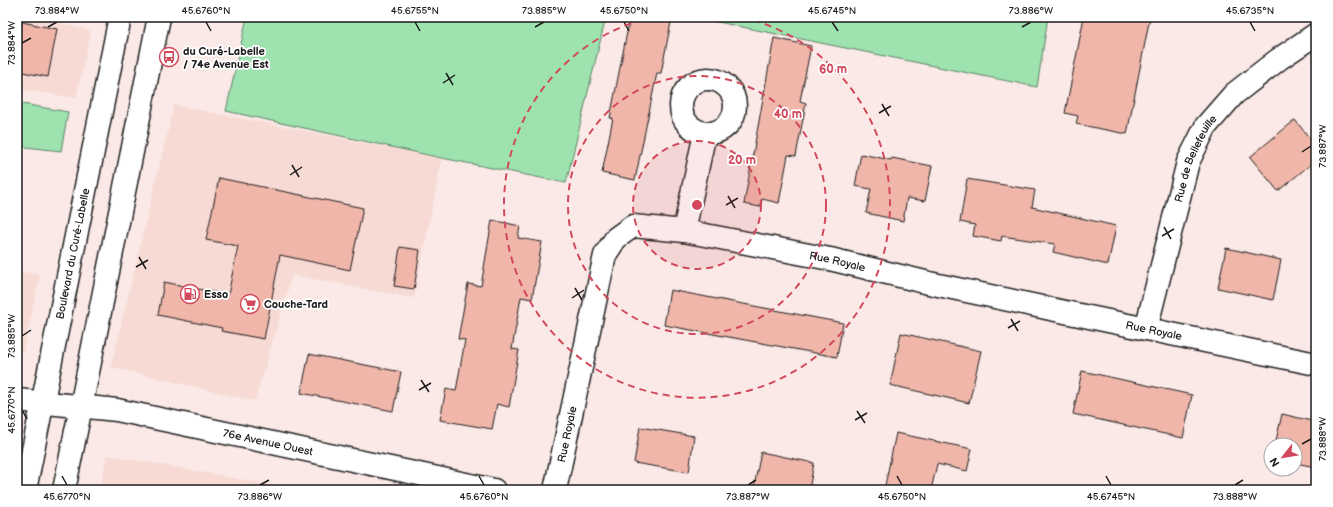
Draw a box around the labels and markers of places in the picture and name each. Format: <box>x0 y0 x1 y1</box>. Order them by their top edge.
place label: du Curé-Labelle / 74e Avenue Est <box>183 45 269 71</box>
bus stop icon: du Curé-Labelle / 74e Avenue Est <box>158 46 180 68</box>
centre of rings <box>690 198 704 212</box>
fuel station icon: Esso <box>179 283 201 305</box>
place label: Esso <box>204 288 228 301</box>
supermarket icon: Couche-Tard <box>239 293 261 315</box>
place label: Couche-Tard <box>264 298 328 311</box>

